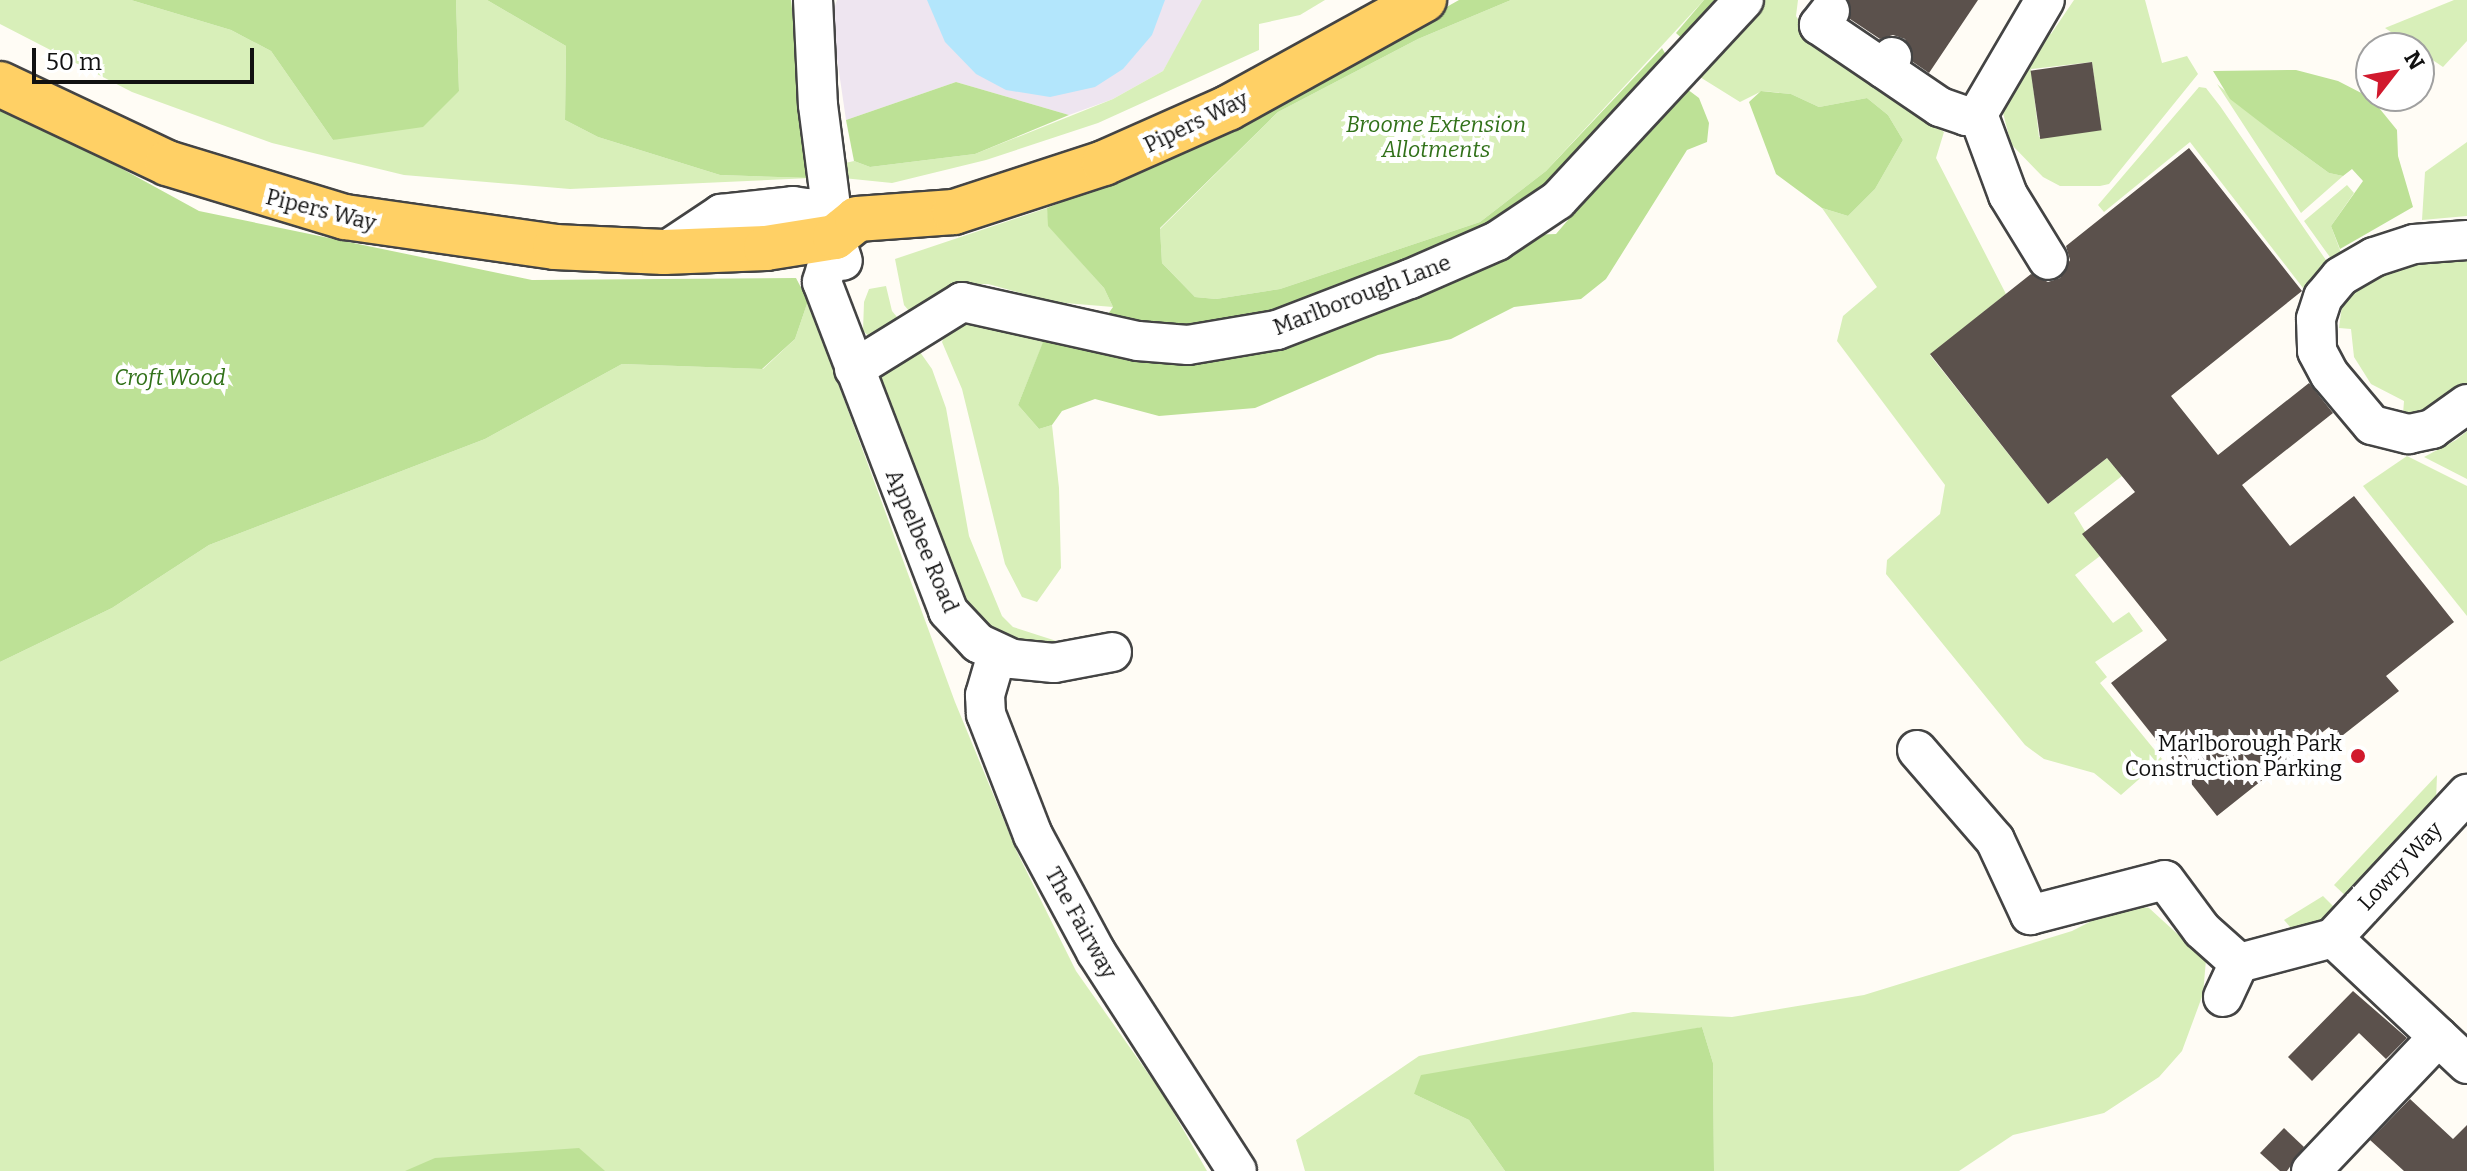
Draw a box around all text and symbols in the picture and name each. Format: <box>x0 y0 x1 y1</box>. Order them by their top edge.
scale bar <box>36 32 258 82</box>
north arrow <box>2355 32 2435 112</box>
text: N <box>2398 46 2430 75</box>
text: 50 m <box>46 48 102 76</box>
street label: Pipers Way <box>1140 85 1252 159</box>
park label: Broome Extension Allotments <box>1346 111 1526 162</box>
street label: Pipers Way <box>263 184 379 236</box>
street label: Marlborough Lane <box>1270 249 1454 341</box>
park label: Croft Wood <box>114 365 226 391</box>
street label: Appelbee Road <box>880 466 964 616</box>
place label: Marlborough Park Construction Parking <box>2125 730 2342 782</box>
marker: Marlborough Park Construction Parking <box>2349 747 2367 765</box>
street label: Lowry Way <box>2352 816 2448 916</box>
street label: The Fairway <box>1040 863 1122 983</box>

